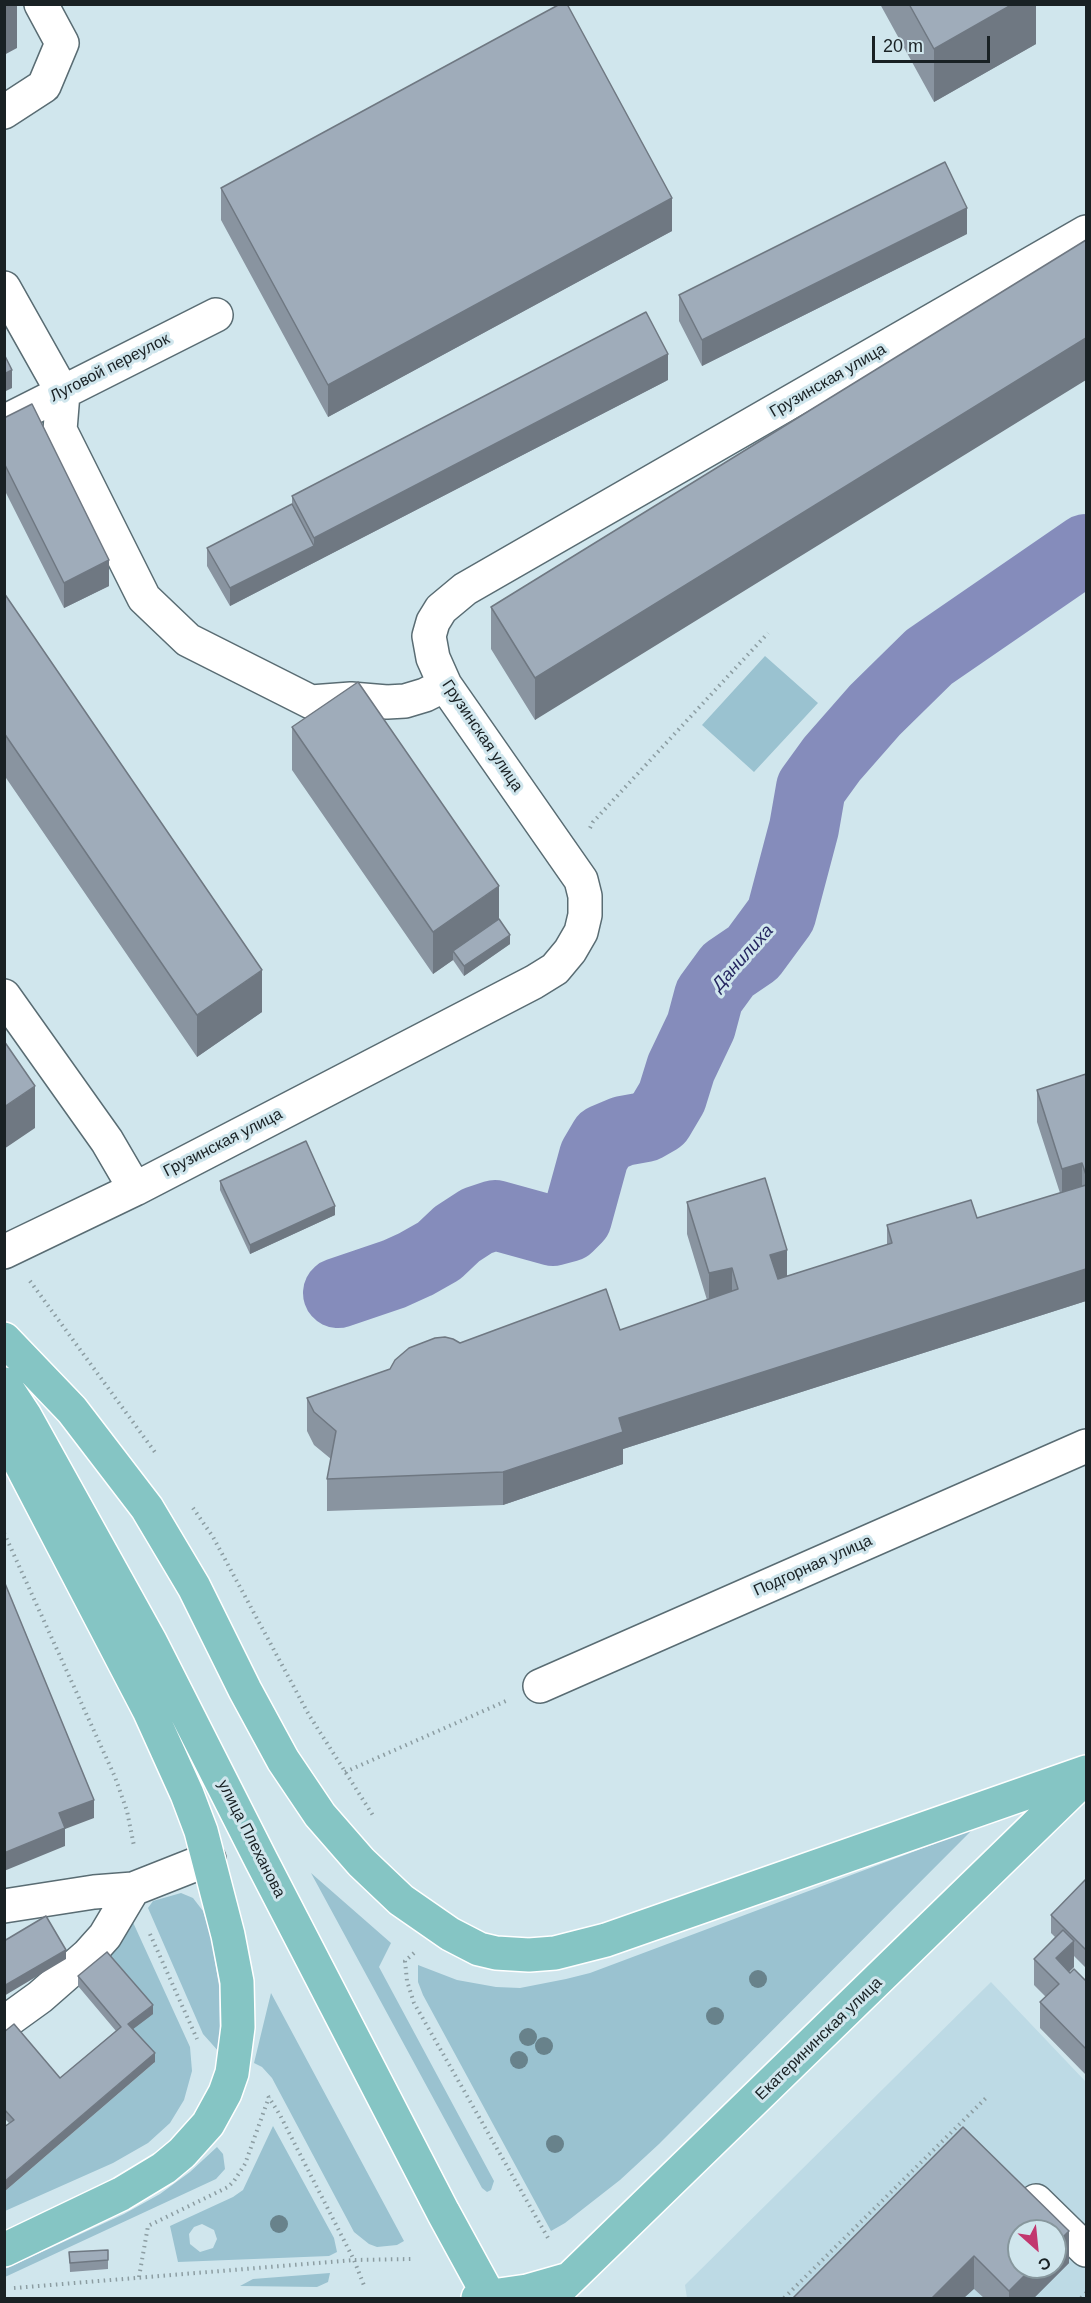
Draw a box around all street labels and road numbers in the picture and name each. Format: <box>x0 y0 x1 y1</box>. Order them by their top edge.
street label: Луговой переулок <box>47 330 173 406</box>
street label: Грузинская улица <box>767 340 889 422</box>
street label: Грузинская улица <box>437 676 527 796</box>
street label: Грузинская улица <box>160 1105 286 1181</box>
street label: Подгорная улица <box>751 1531 875 1601</box>
street label: улица Плеханова <box>213 1777 289 1901</box>
street label: Екатерининская улица <box>752 1974 886 2104</box>

